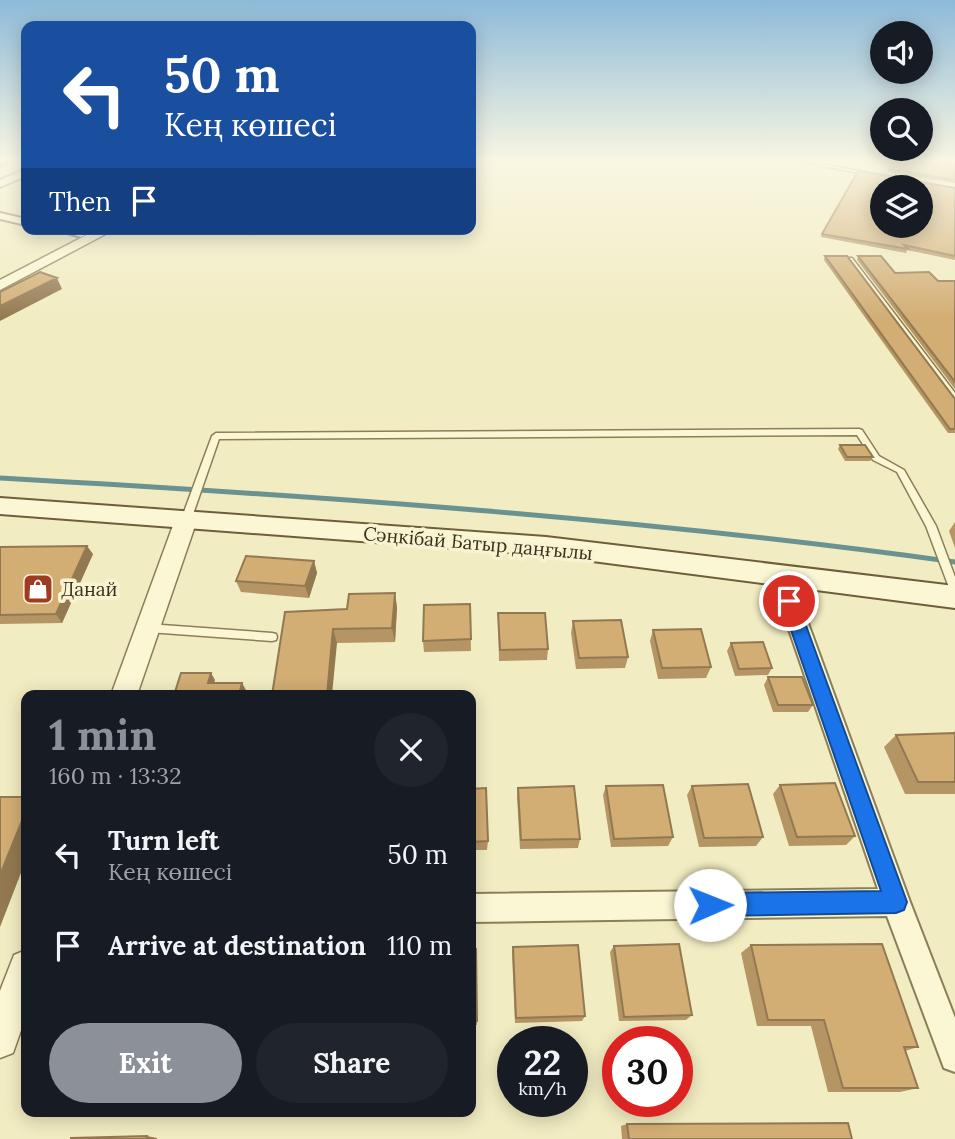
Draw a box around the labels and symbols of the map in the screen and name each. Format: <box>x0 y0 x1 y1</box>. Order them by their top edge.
street label: Сәңкібай Батыр даңғылы <box>362 521 594 565</box>
pin <box>759 571 819 631</box>
shop icon: Данай <box>21 572 55 606</box>
place label: Данай <box>61 577 118 601</box>
position arrow <box>673 868 747 942</box>
speed limit sign: 30 <box>602 1026 693 1117</box>

